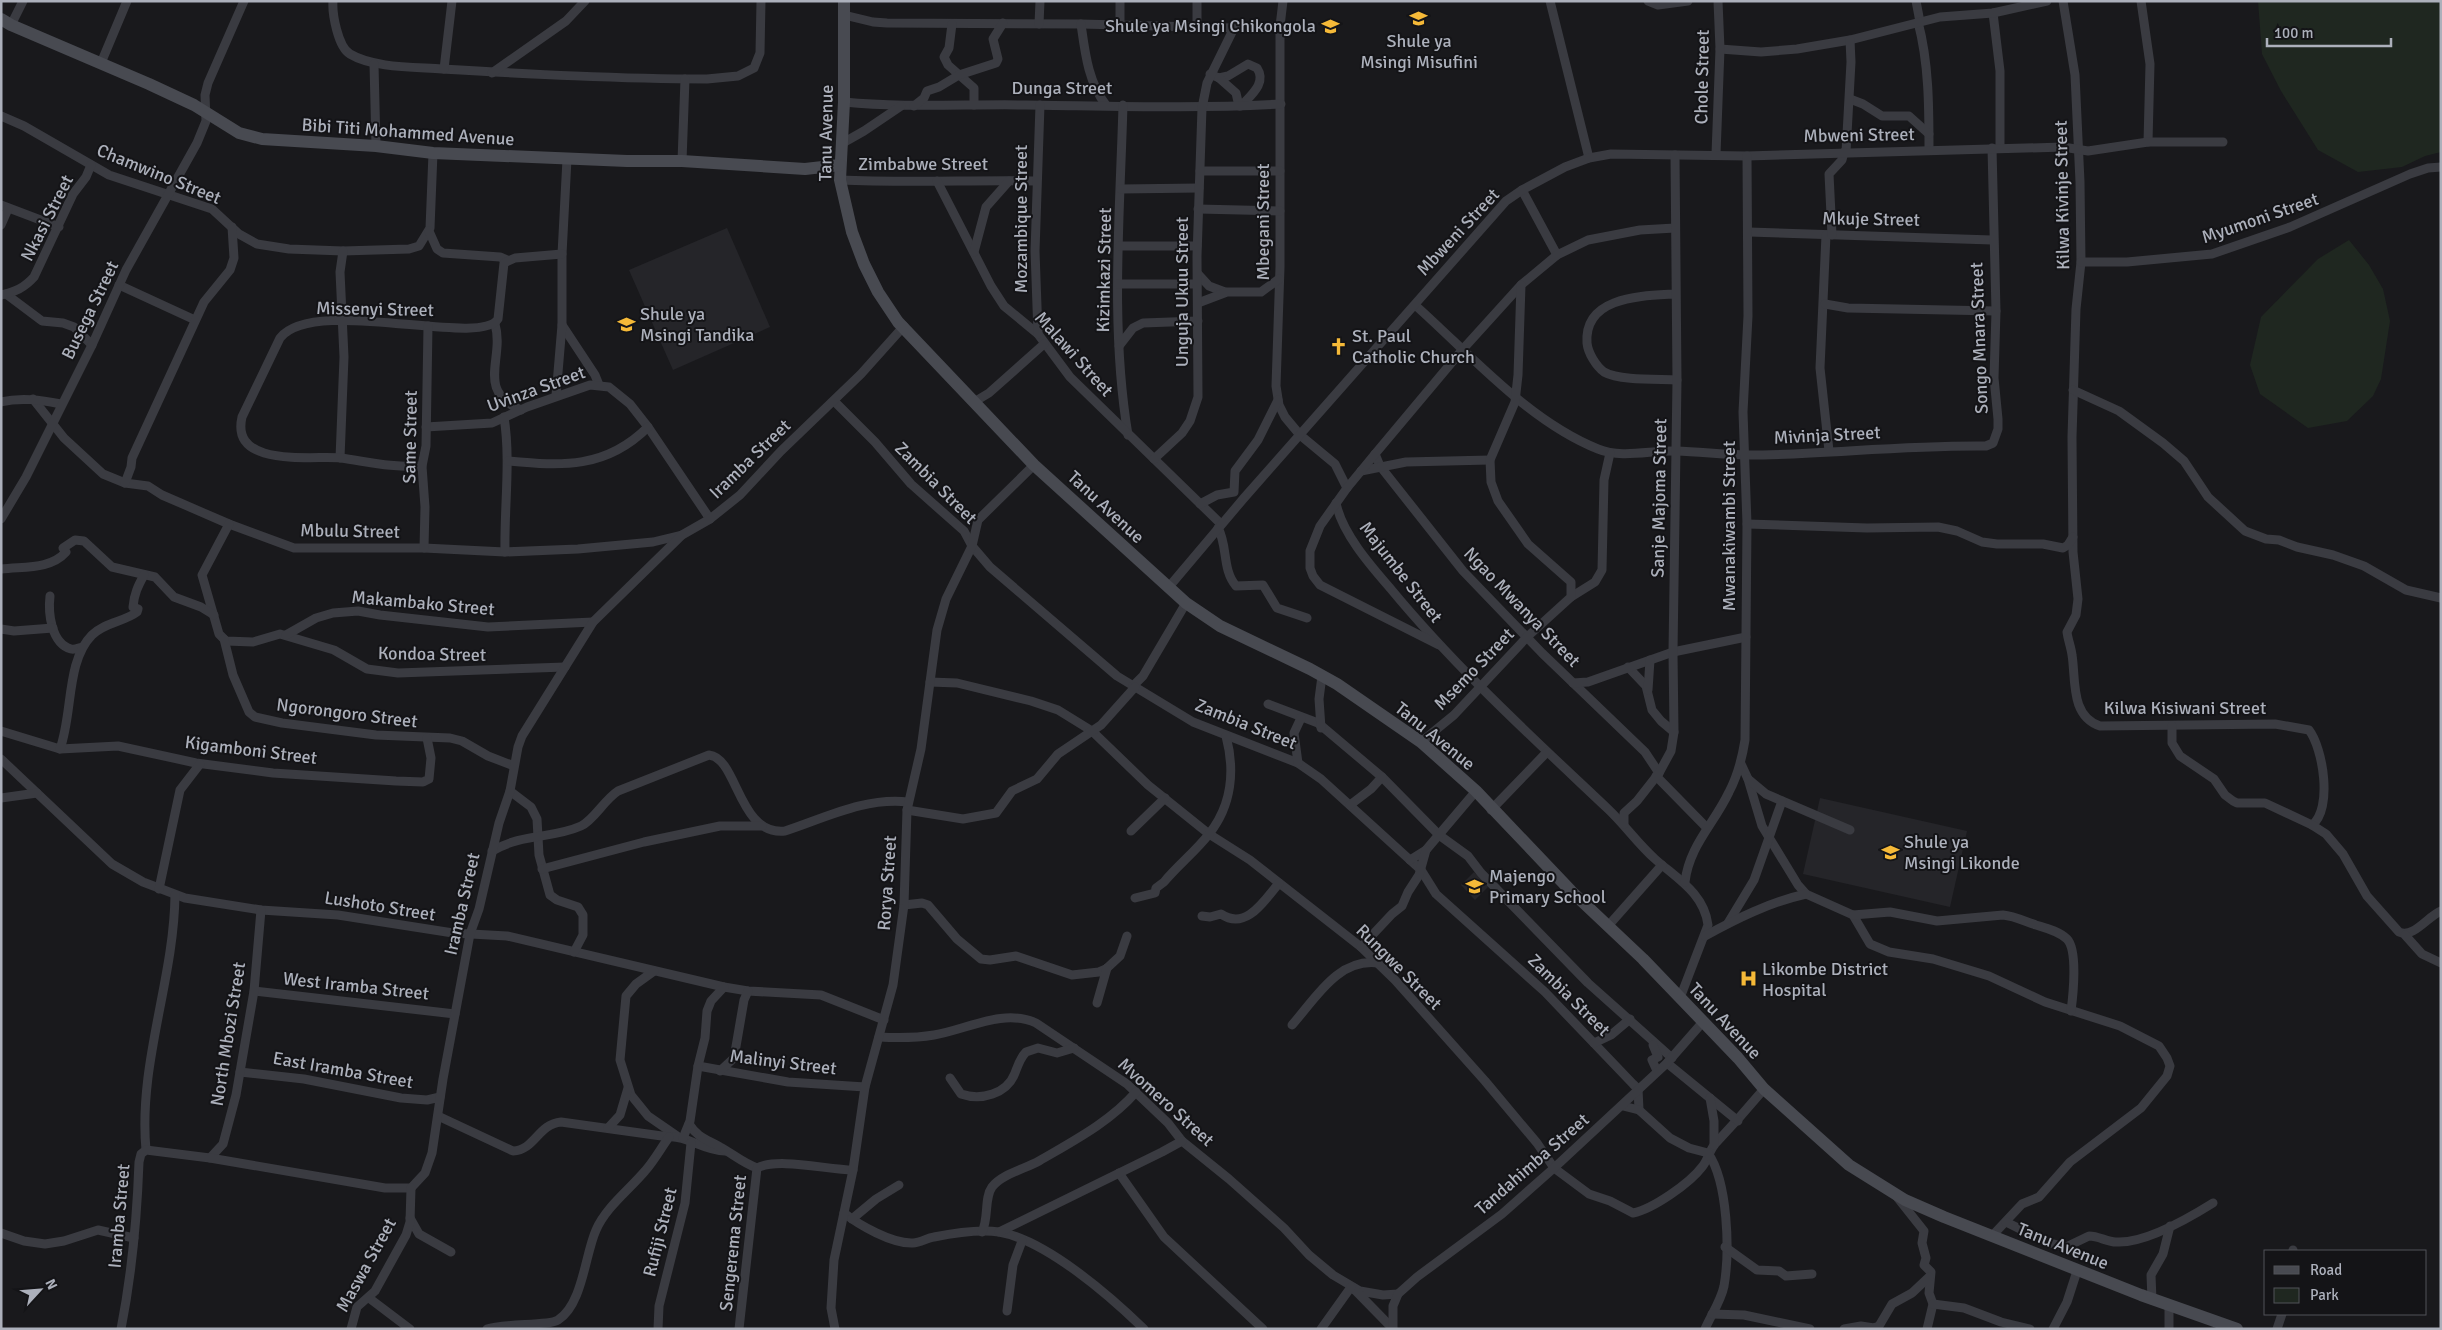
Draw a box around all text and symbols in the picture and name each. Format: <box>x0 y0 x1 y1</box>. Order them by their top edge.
school or university icon: Shule ya Msingi Misufini <box>1409 8 1429 28</box>
place label: Shule ya Msingi Chikongola <box>1105 15 1316 37</box>
scale bar <box>2267 15 2391 47</box>
school or university icon: Shule ya Msingi Chikongola <box>1320 16 1340 36</box>
text: 100 m <box>2274 24 2314 42</box>
street label: Chole Street <box>1690 29 1714 125</box>
place label: Shule ya Msingi Misufini <box>1360 30 1478 73</box>
street label: Dunga Street <box>1012 77 1112 99</box>
street label: Tanu Avenue <box>814 85 838 181</box>
street label: Bibi Titi Mohammed Avenue <box>301 114 515 150</box>
street label: Kilwa Kivinje Street <box>2050 120 2074 270</box>
street label: Mbweni Street <box>1803 123 1915 147</box>
street label: Chamwino Street <box>94 139 224 209</box>
street label: Mozambique Street <box>1010 145 1032 293</box>
street label: Zimbabwe Street <box>858 153 988 175</box>
street label: Mbegani Street <box>1252 163 1274 281</box>
street label: Nkasi Street <box>16 171 78 265</box>
street label: Mbweni Street <box>1412 184 1504 280</box>
street label: Myumoni Street <box>2199 188 2321 248</box>
street label: Kizimkazi Street <box>1092 207 1116 333</box>
street label: Mkuje Street <box>1822 207 1920 231</box>
street label: Unguja Ukuu Street <box>1171 217 1193 367</box>
street label: Busega Street <box>57 257 123 363</box>
street label: Songo Mnara Street <box>1965 262 1993 414</box>
street label: Missenyi Street <box>316 297 434 321</box>
place label: Shule ya Msingi Tandika <box>640 303 754 346</box>
street label: Malawi Street <box>1030 307 1118 401</box>
school or university icon: Shule ya Msingi Tandika <box>616 314 636 334</box>
place label: St. Paul Catholic Church <box>1352 325 1475 368</box>
church icon: St. Paul Catholic Church <box>1328 336 1348 356</box>
street label: Uvinza Street <box>484 361 588 417</box>
street label: Same Street <box>398 390 422 484</box>
street label: Iramba Street <box>705 415 795 503</box>
street label: Sanje Majoma Street <box>1647 418 1671 578</box>
street label: Mivinja Street <box>1773 421 1881 449</box>
street label: Zambia Street <box>890 437 982 529</box>
street label: Mwanakiwambi Street <box>1718 441 1740 611</box>
street label: Tanu Avenue <box>1063 466 1149 548</box>
street label: Majumbe Street <box>1355 517 1447 627</box>
street label: Mbulu Street <box>300 519 400 543</box>
street label: Ngao Mwanya Street <box>1459 542 1585 672</box>
street label: Makambako Street <box>350 586 496 620</box>
street label: Msemo Street <box>1429 623 1519 715</box>
street label: Kondoa Street <box>378 642 486 666</box>
street label: Ngorongoro Street <box>275 693 419 733</box>
street label: Zambia Street <box>1192 694 1300 754</box>
street label: Tanu Avenue <box>1391 697 1479 775</box>
street label: Kilwa Kisiwani Street <box>2104 697 2266 719</box>
street label: Kigamboni Street <box>184 731 318 769</box>
place label: Shule ya Msingi Likonde <box>1904 831 2020 874</box>
street label: Rorya Street <box>873 835 901 931</box>
school or university icon: Shule ya Msingi Likonde <box>1880 842 1900 862</box>
street label: Iramba Street <box>440 851 484 957</box>
place label: Majengo Primary School <box>1489 865 1606 908</box>
school or university icon: Majengo Primary School <box>1465 876 1485 896</box>
street label: Lushoto Street <box>323 886 437 926</box>
street label: Rungwe Street <box>1352 920 1446 1014</box>
street label: Zambia Street <box>1523 949 1615 1041</box>
place label: Likombe District Hospital <box>1762 958 1888 1001</box>
street label: North Mbozi Street <box>206 960 250 1108</box>
street label: West Iramba Street <box>282 967 430 1005</box>
hospital icon: Likombe District Hospital <box>1738 969 1758 989</box>
street label: Tanu Avenue <box>1684 978 1766 1064</box>
street label: Malinyi Street <box>728 1045 838 1079</box>
street label: East Iramba Street <box>271 1047 415 1093</box>
street label: Mvomero Street <box>1113 1053 1219 1151</box>
street label: Tandahimba Street <box>1471 1109 1593 1219</box>
street label: Iramba Street <box>103 1163 135 1269</box>
street label: Sengerema Street <box>715 1174 751 1312</box>
street label: Rufiji Street <box>638 1185 682 1279</box>
street label: Maswa Street <box>331 1214 401 1316</box>
street label: Tanu Avenue <box>2014 1218 2112 1274</box>
legend <box>2264 1250 2427 1315</box>
text: Road <box>2310 1261 2342 1279</box>
north arrow <box>15 1265 65 1315</box>
text: N <box>41 1276 61 1293</box>
text: Park <box>2310 1286 2339 1304</box>

